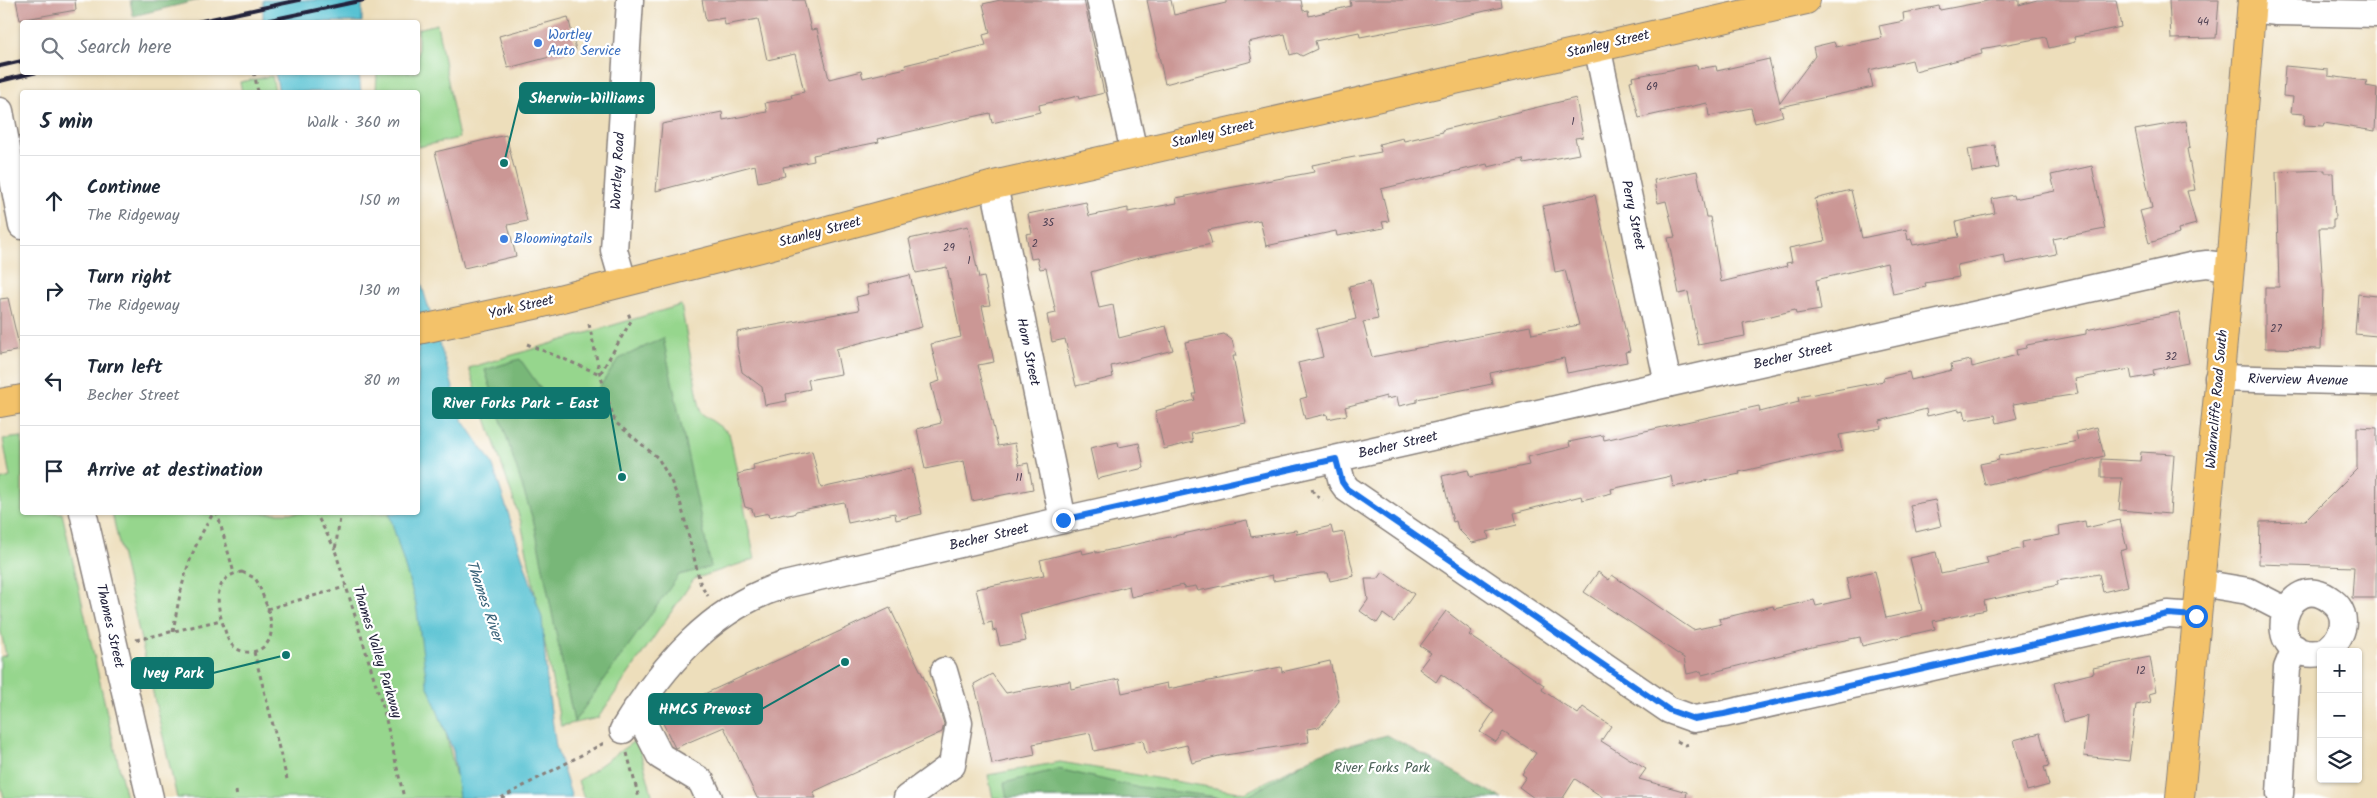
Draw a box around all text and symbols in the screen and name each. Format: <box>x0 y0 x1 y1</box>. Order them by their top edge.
house number: 44 <box>2197 13 2209 31</box>
search box <box>20 20 420 75</box>
place label: Wortley Auto Service <box>548 24 621 62</box>
street label: Stanley Street <box>1564 24 1652 64</box>
text: Search here <box>78 33 172 63</box>
icon: search <box>38 34 66 62</box>
marker: Wortley Auto Service <box>532 37 544 49</box>
house number: 69 <box>1646 78 1658 96</box>
callout: Sherwin-Williams <box>520 83 654 113</box>
text: Sherwin-Williams <box>530 87 644 111</box>
text: 5 min <box>40 106 93 139</box>
text: Walk · 360 m <box>307 110 400 135</box>
house number: 1 <box>1571 113 1575 131</box>
street label: Stanley Street <box>1169 114 1257 154</box>
street label: Wortley Road <box>605 131 631 210</box>
text: Continue <box>87 173 160 203</box>
street label: Perry Street <box>1615 178 1651 253</box>
icon: ahead <box>40 187 68 215</box>
text: 150 m <box>359 188 400 213</box>
text: The Ridgeway <box>87 203 179 228</box>
street label: Stanley Street <box>776 210 864 254</box>
house number: 35 <box>1042 214 1055 232</box>
place label: Bloomingtails <box>514 228 592 250</box>
marker: Bloomingtails <box>498 233 510 245</box>
house number: 2 <box>1032 235 1038 253</box>
house number: 29 <box>943 239 956 257</box>
house number: 1 <box>967 252 971 270</box>
text: Turn right <box>87 263 172 293</box>
icon: right <box>40 277 68 305</box>
text: 130 m <box>359 278 400 303</box>
street label: York Street <box>486 289 557 325</box>
text: The Ridgeway <box>87 293 179 318</box>
street label: Horn Street <box>1010 316 1046 389</box>
house number: 27 <box>2270 320 2283 338</box>
street label: Wharncliffe Road South <box>2200 328 2234 470</box>
street label: Becher Street <box>1751 336 1835 376</box>
house number: 32 <box>2165 348 2177 366</box>
text: Turn left <box>87 353 162 383</box>
icon: left <box>40 367 68 395</box>
text: 80 m <box>363 368 400 393</box>
street label: Riverview Avenue <box>2248 368 2349 392</box>
text: Becher Street <box>87 383 180 408</box>
callout: River Forks Park - East <box>433 388 609 418</box>
text: River Forks Park - East <box>443 392 599 416</box>
street label: Becher Street <box>1356 425 1440 465</box>
text: Arrive at destination <box>87 456 263 486</box>
icon: arrive <box>40 457 68 485</box>
house number: 11 <box>1016 469 1022 487</box>
route end <box>1052 509 1075 532</box>
street label: Becher Street <box>947 517 1031 557</box>
water label: Thames River <box>459 557 510 648</box>
street label: Thames Street <box>90 582 131 671</box>
street label: Thames Valley Parkway <box>346 583 408 722</box>
route start <box>2185 605 2208 628</box>
map controls <box>2317 648 2362 783</box>
button: + <box>2317 648 2362 693</box>
callout: Ivey Park <box>132 658 213 688</box>
text: Ivey Park <box>143 662 204 686</box>
house number: 12 <box>2136 662 2146 680</box>
button: − <box>2317 693 2362 738</box>
callout: HMCS Prevost <box>649 694 762 724</box>
text: HMCS Prevost <box>659 698 751 722</box>
button: layers <box>2317 738 2362 783</box>
park label: River Forks Park <box>1334 757 1430 779</box>

